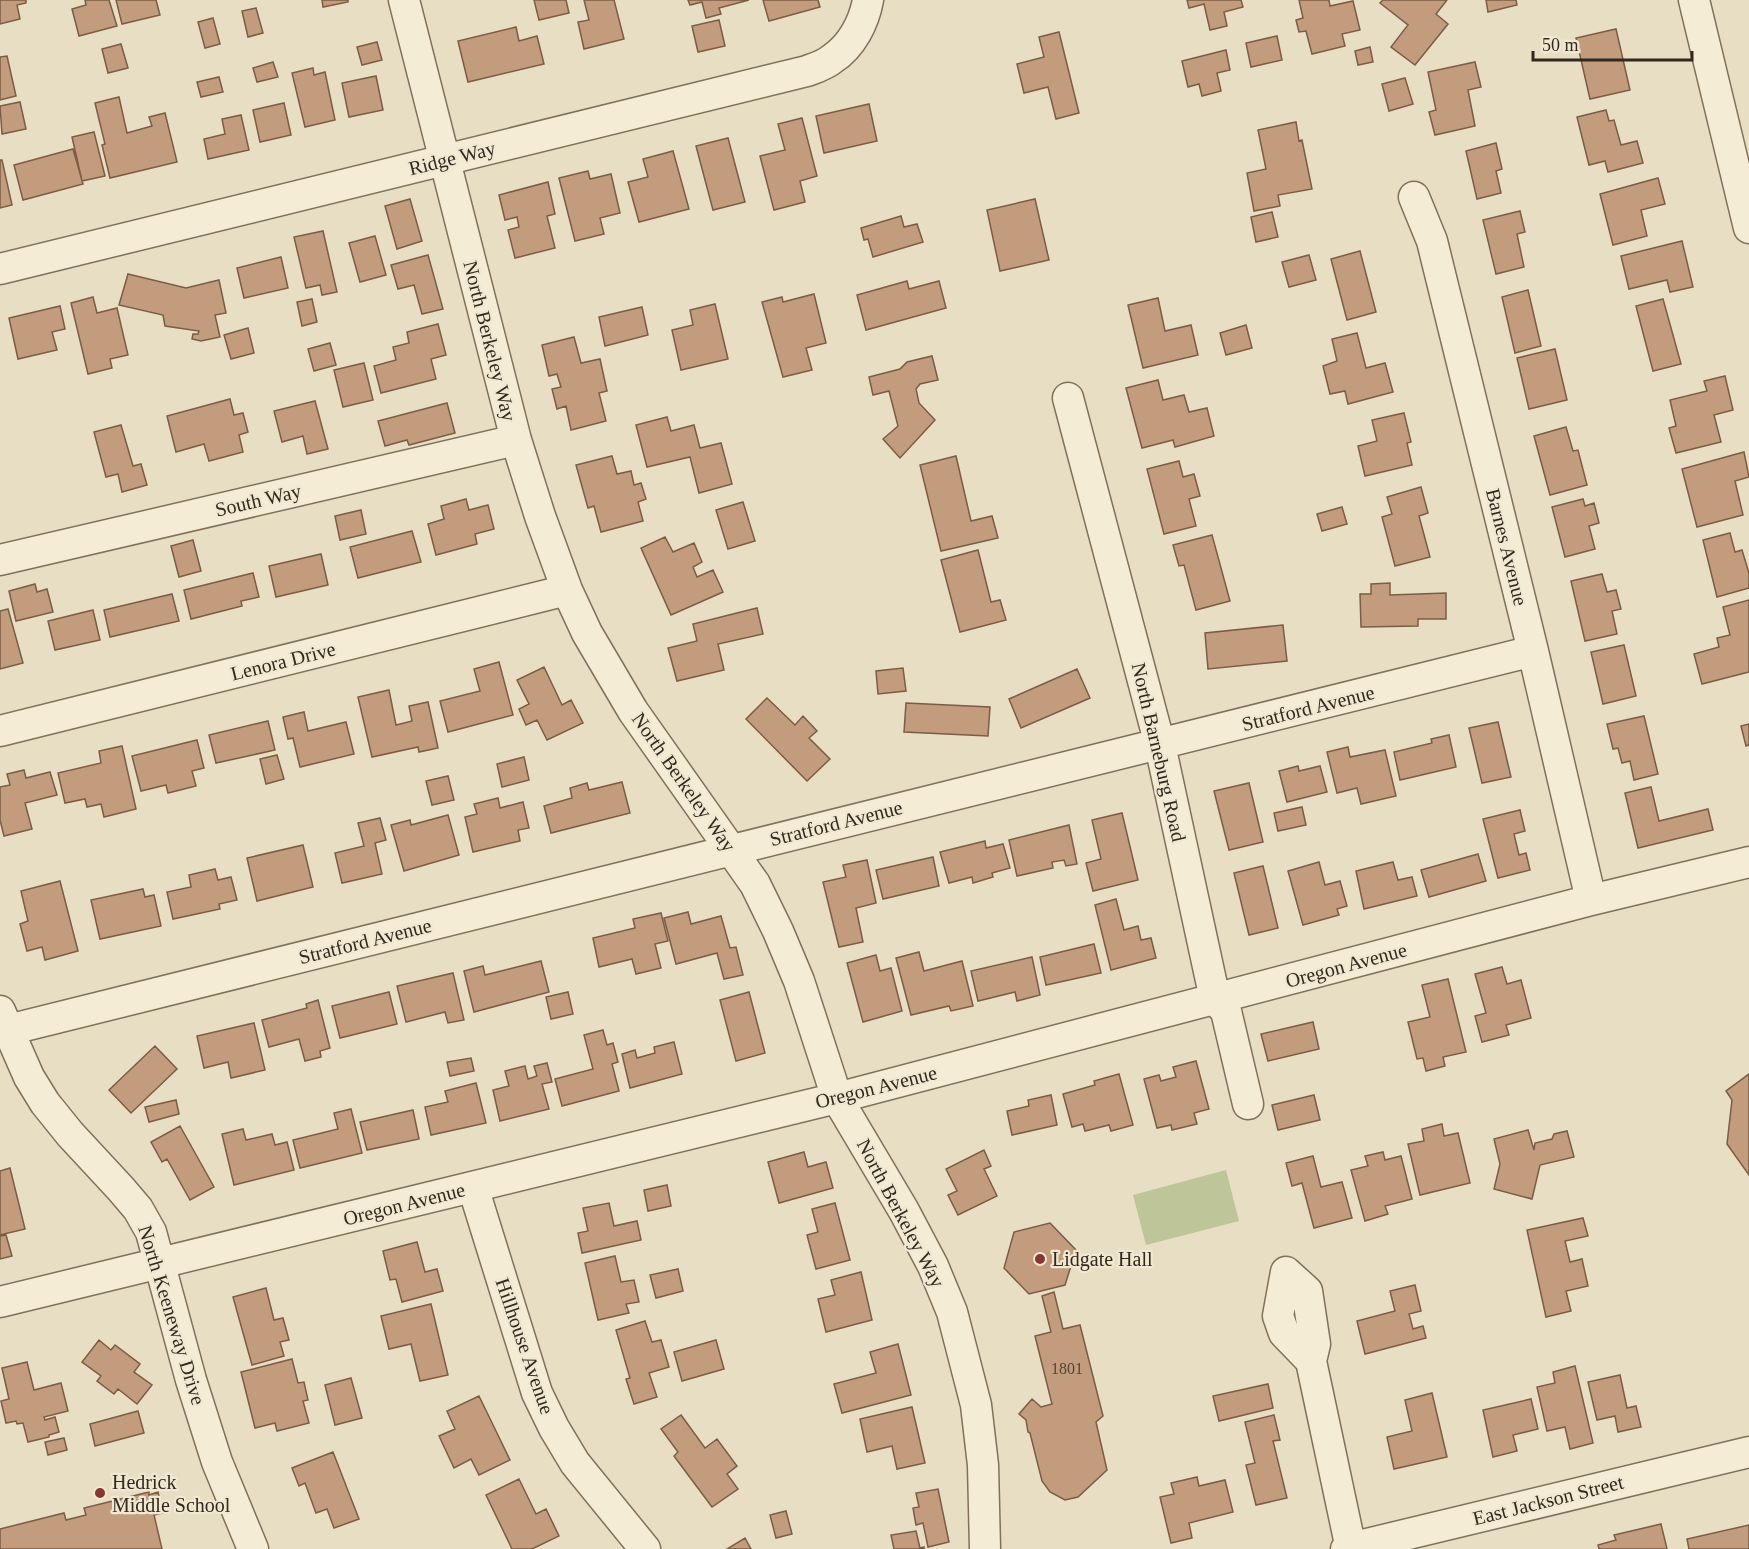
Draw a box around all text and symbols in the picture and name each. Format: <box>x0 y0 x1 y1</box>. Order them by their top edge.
scale bar <box>1533 24 1692 62</box>
text: 50 m <box>1542 35 1579 55</box>
street label: Ridge Way <box>406 137 498 180</box>
street label: North Berkeley Way <box>458 258 521 424</box>
street label: South Way <box>213 479 303 522</box>
street label: Barnes Avenue <box>1482 486 1532 608</box>
street label: Lenora Drive <box>228 637 338 685</box>
street label: North Barneburg Road <box>1127 660 1190 844</box>
street label: Stratford Avenue <box>1240 681 1377 735</box>
street label: North Berkeley Way <box>627 708 740 856</box>
street label: Stratford Avenue <box>768 796 905 850</box>
street label: Stratford Avenue <box>297 914 434 968</box>
street label: Oregon Avenue <box>1283 938 1409 993</box>
street label: Oregon Avenue <box>813 1061 939 1114</box>
street label: North Berkeley Way <box>852 1135 949 1291</box>
street label: Oregon Avenue <box>341 1178 467 1231</box>
street label: North Keeneway Drive <box>133 1223 210 1408</box>
place label: Lidgate Hall <box>1052 1248 1153 1271</box>
marker: Lidgate Hall <box>1033 1252 1047 1266</box>
street label: Hillhouse Avenue <box>491 1275 559 1417</box>
house number: 1801 <box>1051 1360 1083 1377</box>
place label: Hedrick Middle School <box>112 1471 231 1516</box>
street label: East Jackson Street <box>1470 1471 1626 1529</box>
marker: Hedrick Middle School <box>93 1486 107 1500</box>

